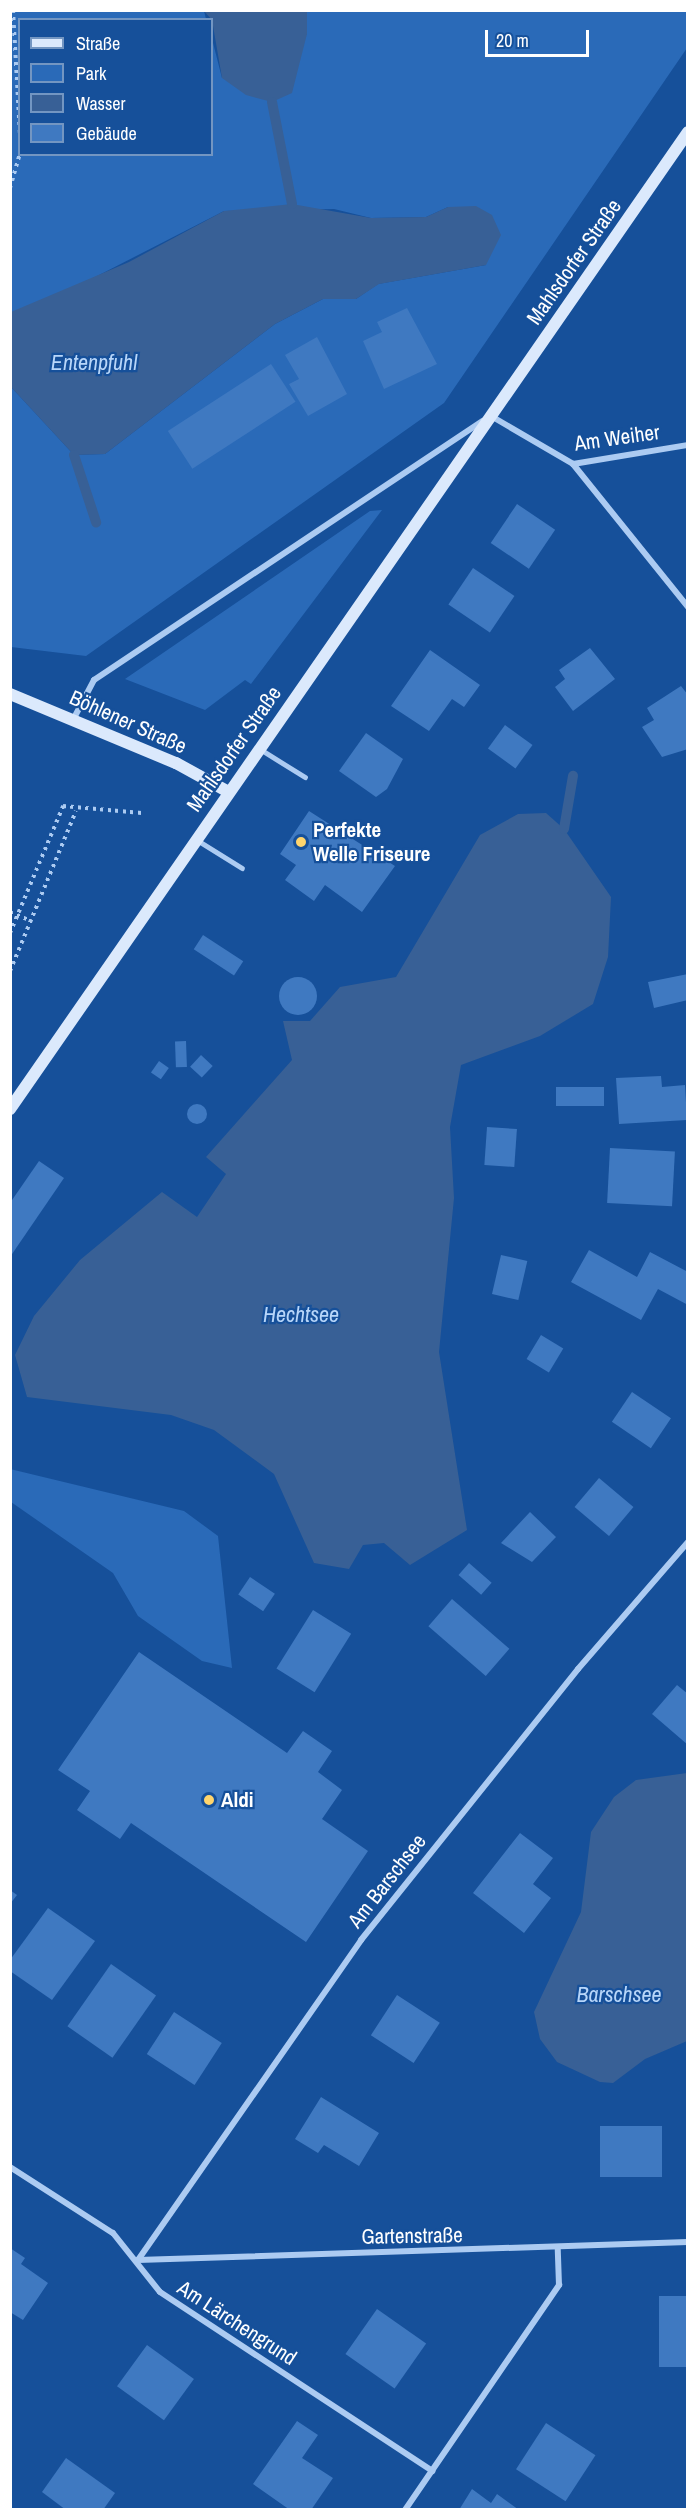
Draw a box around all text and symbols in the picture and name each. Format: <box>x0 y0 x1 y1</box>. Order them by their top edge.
legend <box>18 18 213 156</box>
scale bar <box>488 18 592 56</box>
text: 20 m <box>496 28 529 53</box>
text: Straße <box>76 31 120 56</box>
text: Park <box>76 61 106 86</box>
text: Wasser <box>76 91 125 116</box>
text: Gebäude <box>76 121 137 146</box>
street label: Mahlsdorfer Straße <box>521 194 627 330</box>
water label: Entenpfuhl <box>51 350 137 376</box>
street label: Am Weiher <box>573 420 661 456</box>
street label: Mahlsdorfer Straße <box>181 681 287 817</box>
street label: Böhlener Straße <box>66 685 190 759</box>
place label: Perfekte Welle Friseure <box>313 817 430 867</box>
marker: Perfekte Welle Friseure <box>294 835 308 849</box>
water label: Hechtsee <box>263 1302 339 1328</box>
place label: Aldi <box>221 1787 254 1813</box>
marker: Aldi <box>202 1793 216 1807</box>
street label: Am Barschsee <box>343 1829 431 1933</box>
water label: Barschsee <box>576 1982 662 2008</box>
street label: Gartenstraße <box>361 2223 463 2249</box>
street label: Am Lärchengrund <box>173 2275 301 2371</box>

